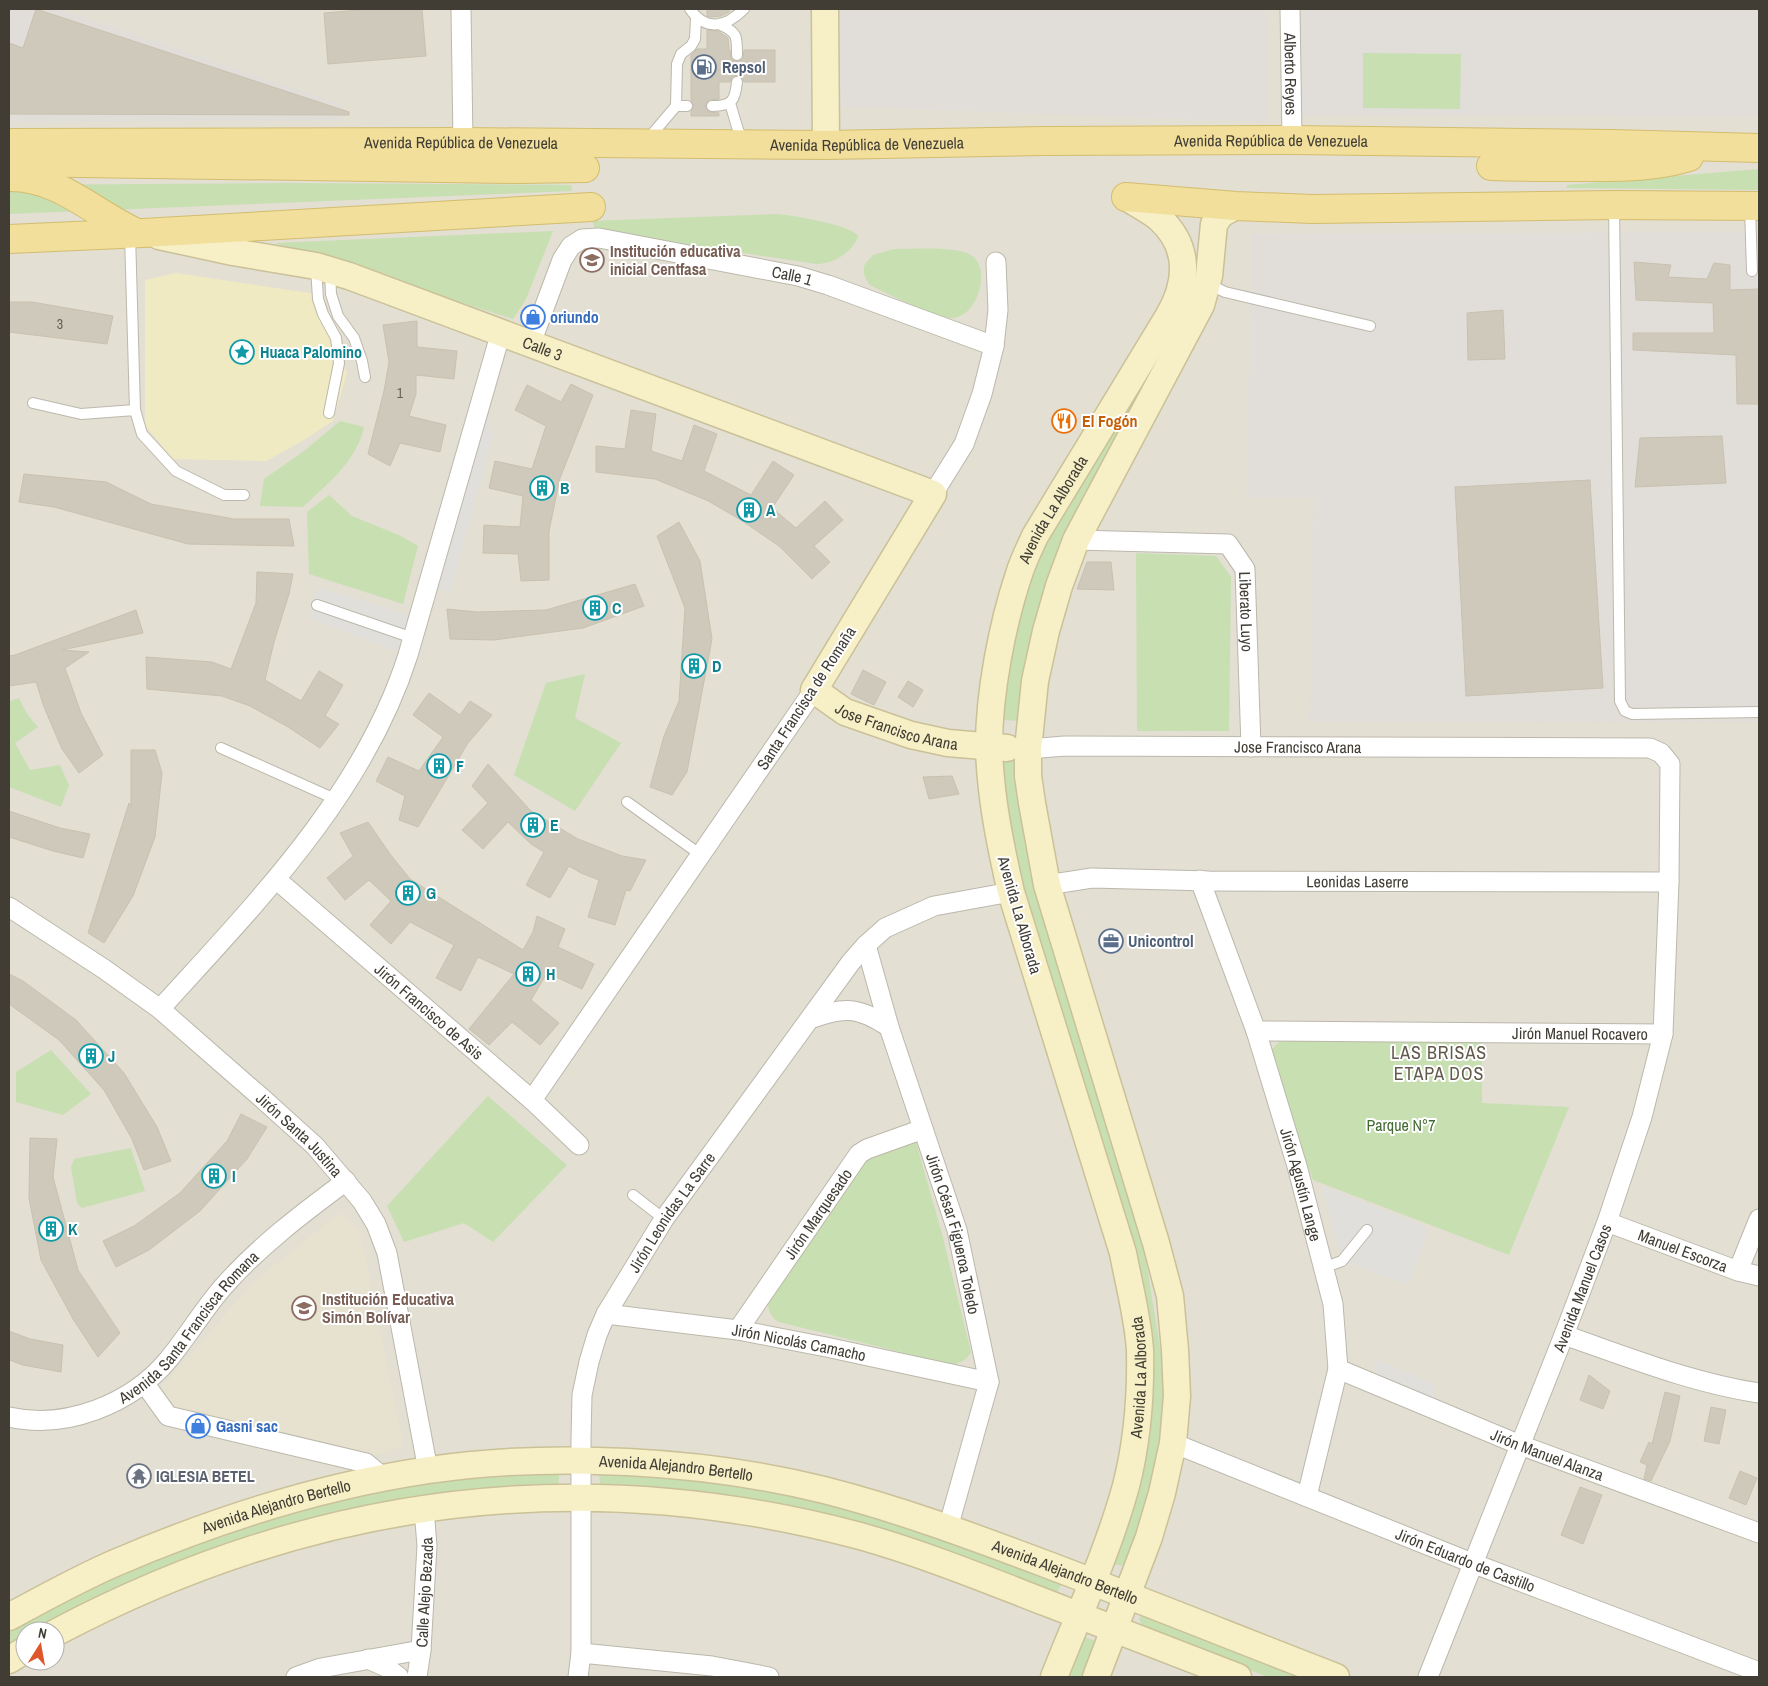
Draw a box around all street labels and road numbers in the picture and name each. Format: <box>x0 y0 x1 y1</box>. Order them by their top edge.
street label: Alberto Reyes <box>1279 32 1303 115</box>
street label: Avenida República de Venezuela <box>1173 129 1369 152</box>
street label: Avenida República de Venezuela <box>363 131 559 154</box>
street label: Avenida República de Venezuela <box>769 131 965 156</box>
street label: Calle 1 <box>770 260 816 291</box>
street label: Calle 3 <box>520 331 566 366</box>
street label: Avenida La Alborada <box>1013 451 1093 568</box>
street label: Liberato Luyo <box>1234 571 1259 652</box>
street label: Santa Francisca de Romaña <box>751 621 861 774</box>
street label: Jose Francisco Arana <box>831 698 959 755</box>
street label: Jose Francisco Arana <box>1234 736 1362 758</box>
street label: Avenida La Alborada <box>992 853 1048 977</box>
street label: Leonidas Laserre <box>1306 870 1409 892</box>
street label: Jirón Francisco de Asis <box>370 958 488 1064</box>
street label: Jirón Manuel Rocavero <box>1512 1022 1648 1045</box>
street label: Jirón Santa Justina <box>251 1087 348 1182</box>
street label: Jirón Agustín Lange <box>1275 1125 1327 1244</box>
street label: Jirón Leonidas La Sarre <box>623 1148 720 1277</box>
street label: Jirón César Figueroa Toledo <box>921 1150 985 1316</box>
street label: Jirón Marquesado <box>779 1164 857 1264</box>
street label: Avenida Manuel Casos <box>1547 1221 1617 1356</box>
street label: Manuel Escorza <box>1635 1224 1731 1277</box>
street label: Avenida Santa Francisca Romana <box>114 1245 264 1409</box>
street label: Avenida La Alborada <box>1124 1314 1151 1440</box>
street label: Jirón Nicolás Camacho <box>731 1318 868 1366</box>
street label: Jirón Manuel Alanza <box>1487 1423 1607 1486</box>
street label: Avenida Alejandro Bertello <box>598 1450 755 1486</box>
street label: Avenida Alejandro Bertello <box>197 1474 353 1539</box>
street label: Jirón Eduardo de Castillo <box>1392 1523 1538 1597</box>
street label: Avenida Alejandro Bertello <box>988 1534 1141 1610</box>
street label: Calle Alejo Bezada <box>410 1536 438 1648</box>

